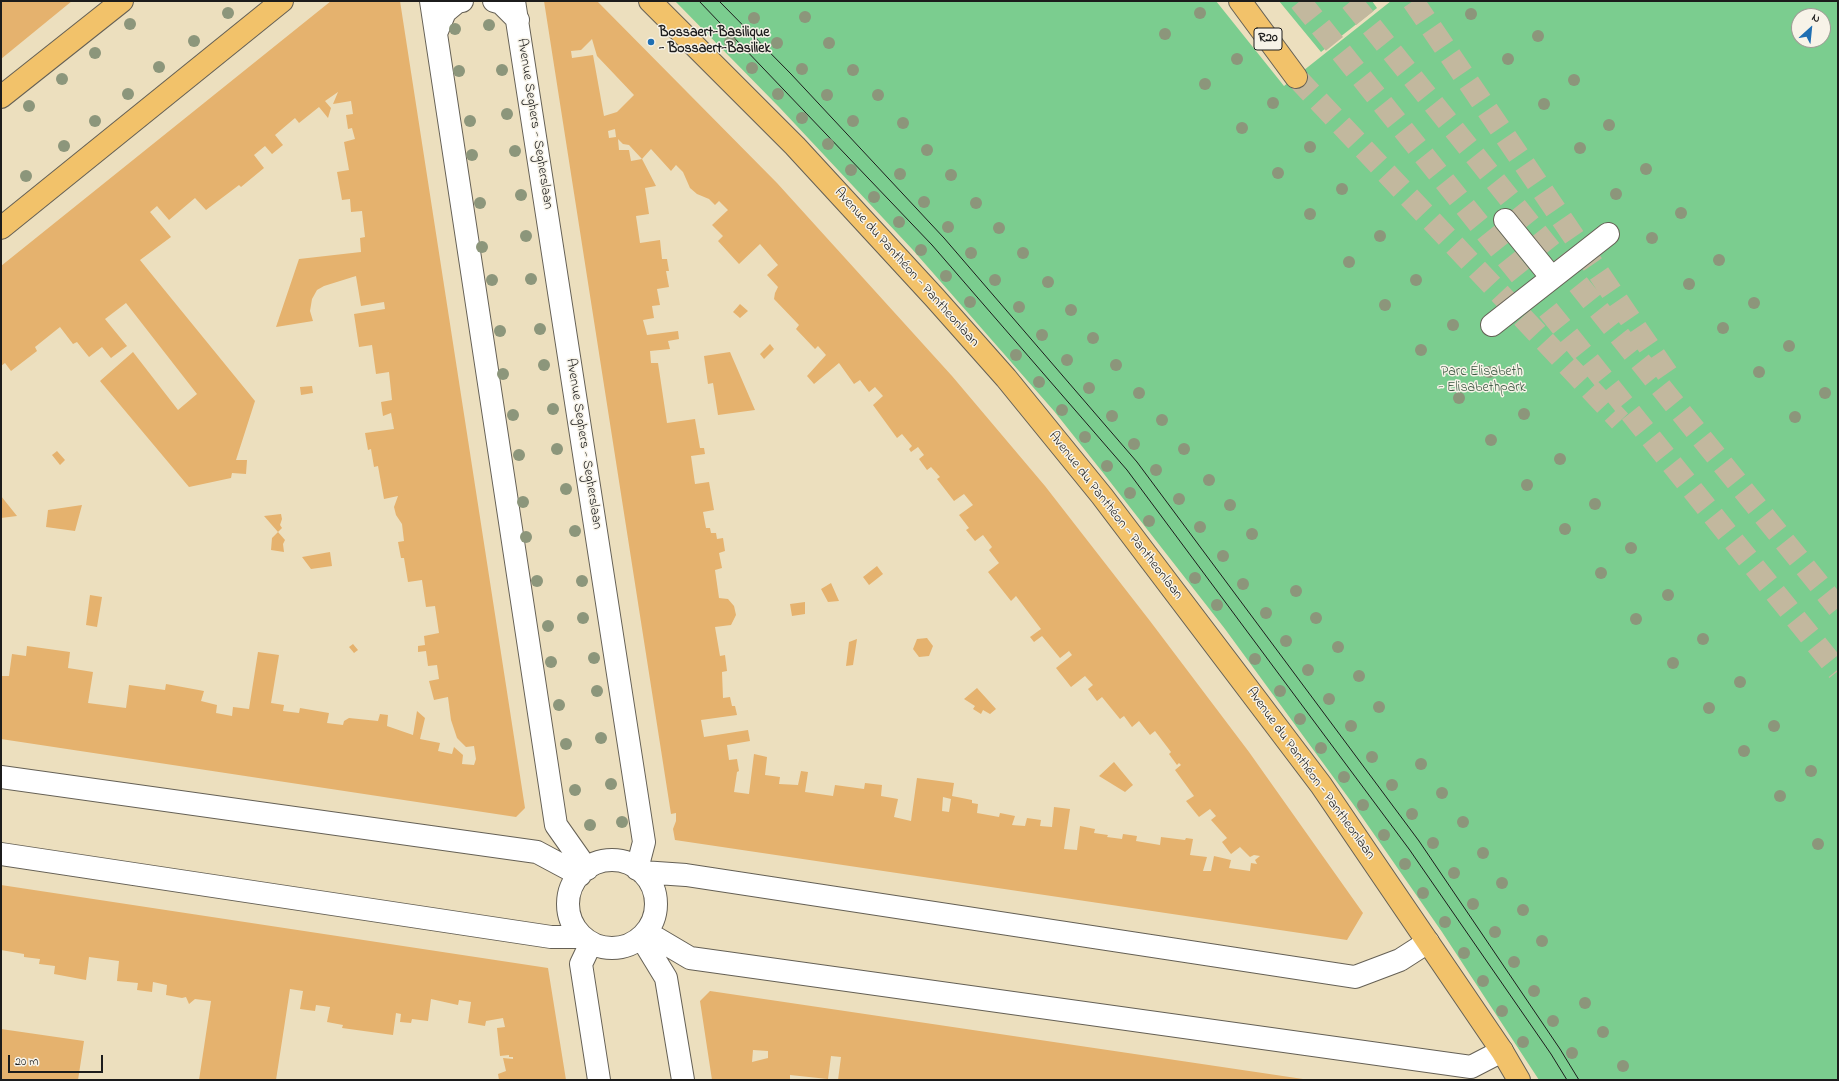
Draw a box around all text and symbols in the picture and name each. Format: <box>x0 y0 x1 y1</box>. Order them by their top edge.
north arrow <box>1791 8 1831 48</box>
text: N <box>1809 9 1823 27</box>
place label: Bossaert-Basilique - Bossaert-Basiliek <box>659 26 771 58</box>
road number: R20 <box>1254 28 1282 50</box>
street label: Avenue Seghers - Segherslaan <box>512 37 556 211</box>
marker: Bossaert-Basilique - Bossaert-Basiliek <box>646 37 656 47</box>
street label: Avenue du Panthéon - Pantheonlaan <box>830 185 982 351</box>
street label: Avenue Seghers - Segherslaan <box>561 357 605 531</box>
park label: Parc Élisabeth - Elisabethpark <box>1438 365 1526 398</box>
street label: Avenue du Panthéon - Pantheonlaan <box>1044 429 1186 603</box>
street label: Avenue du Panthéon - Pantheonlaan <box>1242 685 1378 863</box>
scale bar <box>10 1047 105 1073</box>
text: 20 m <box>15 1053 38 1071</box>

